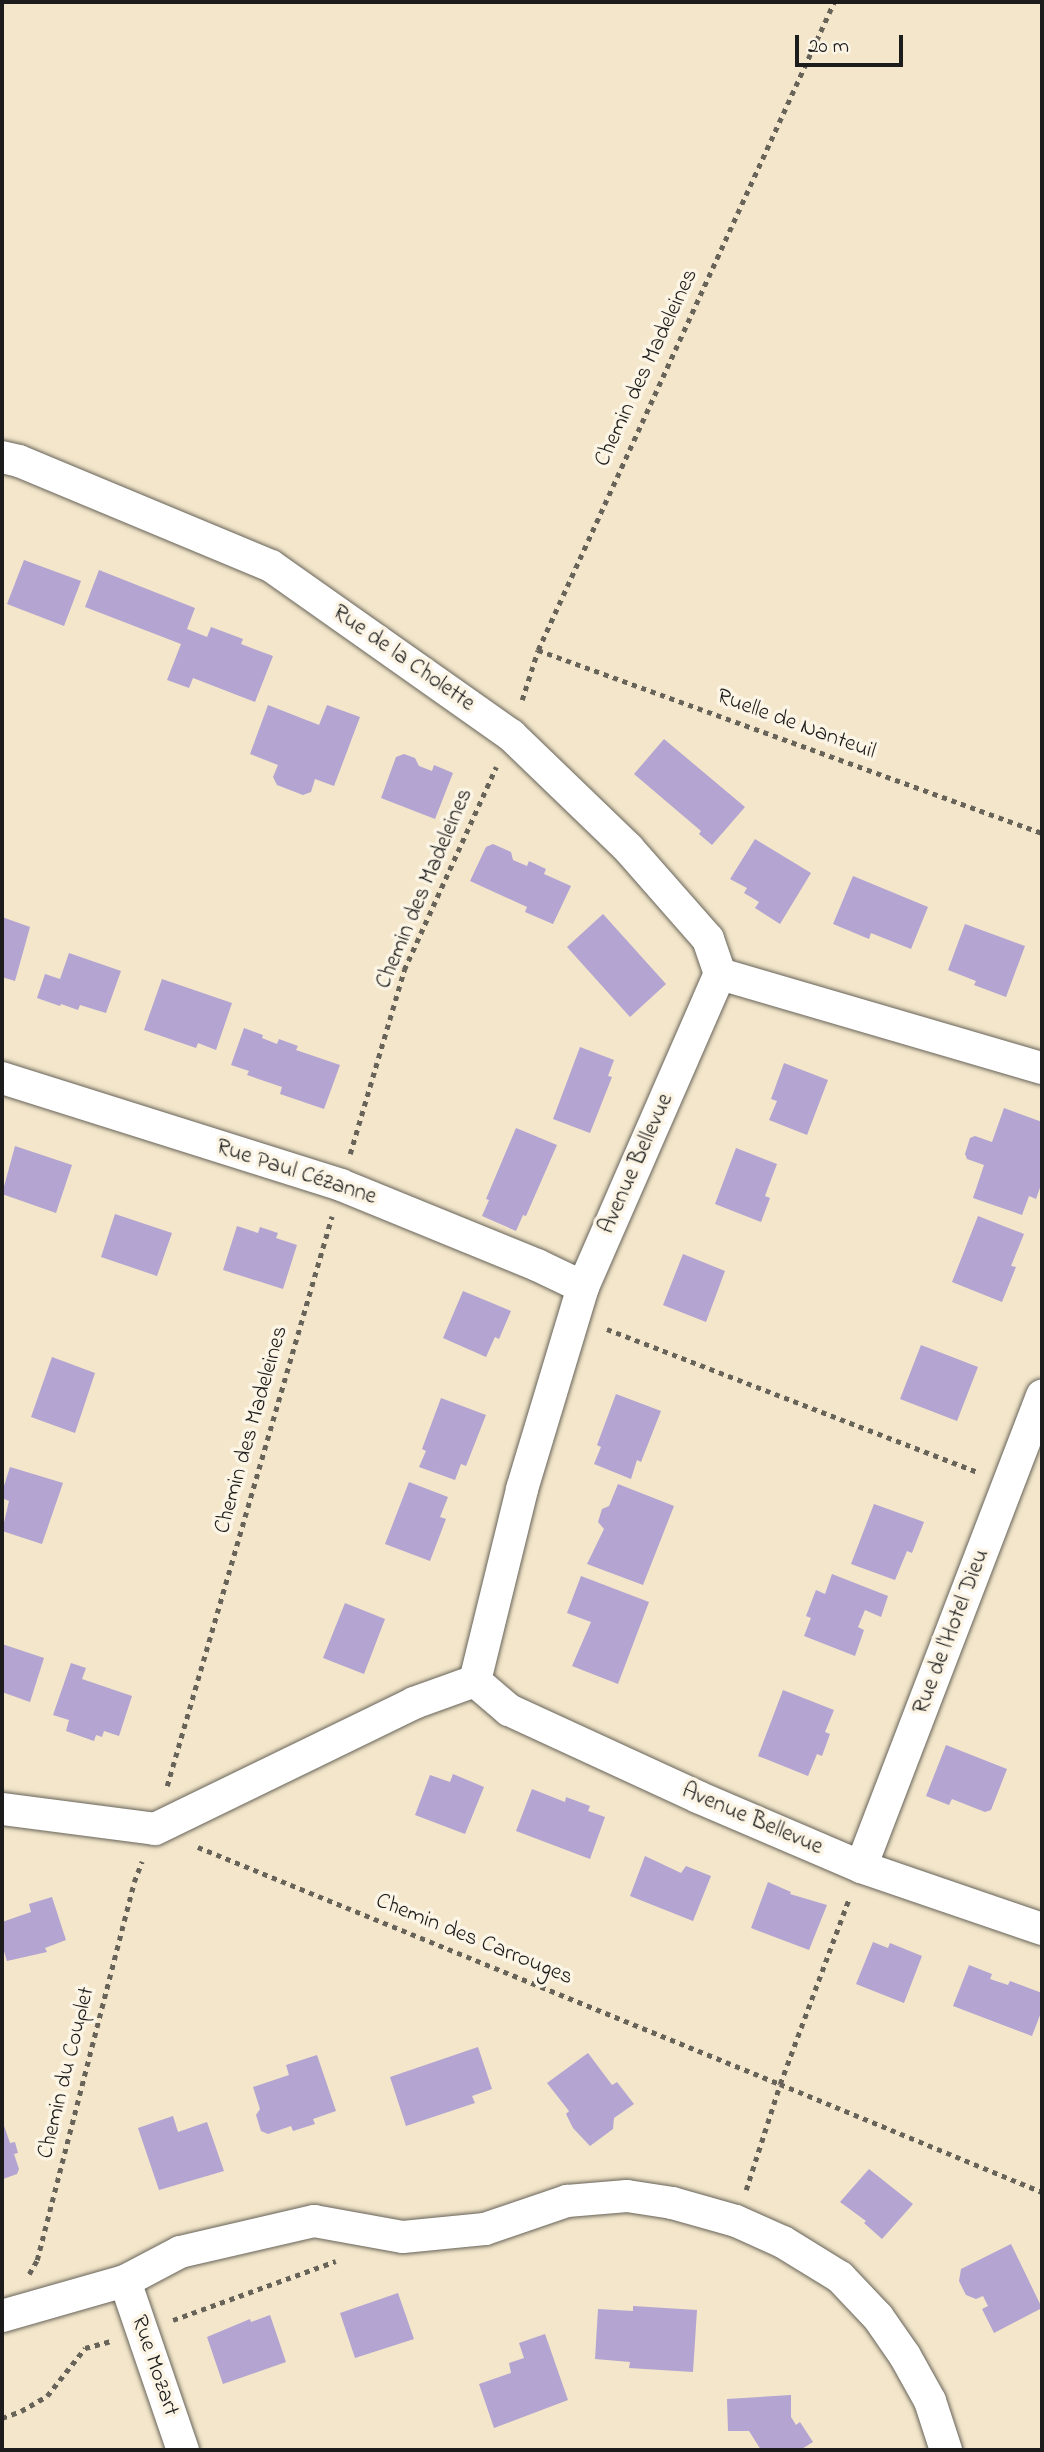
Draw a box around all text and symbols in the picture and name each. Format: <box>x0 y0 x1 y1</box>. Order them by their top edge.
scale bar <box>799 21 908 65</box>
text: 20 m <box>808 32 849 62</box>
street label: Chemin des Madeleines <box>589 265 705 471</box>
street label: Rue de la Cholette <box>326 600 480 718</box>
street label: Ruelle de Nanteuil <box>713 683 879 767</box>
street label: Chemin des Madeleines <box>370 785 480 993</box>
street label: Avenue Bellevue <box>594 1090 680 1238</box>
street label: Rue Paul Cézanne <box>212 1134 380 1212</box>
street label: Chemin des Madeleines <box>209 1323 295 1537</box>
street label: Rue de l'Hotel Dieu <box>908 1546 996 1718</box>
street label: Avenue Bellevue <box>677 1778 827 1862</box>
street label: Chemin des Carrouges <box>371 1888 577 1992</box>
street label: Chemin du Couplet <box>32 1984 102 2162</box>
street label: Rue Mozart <box>124 2312 184 2420</box>

